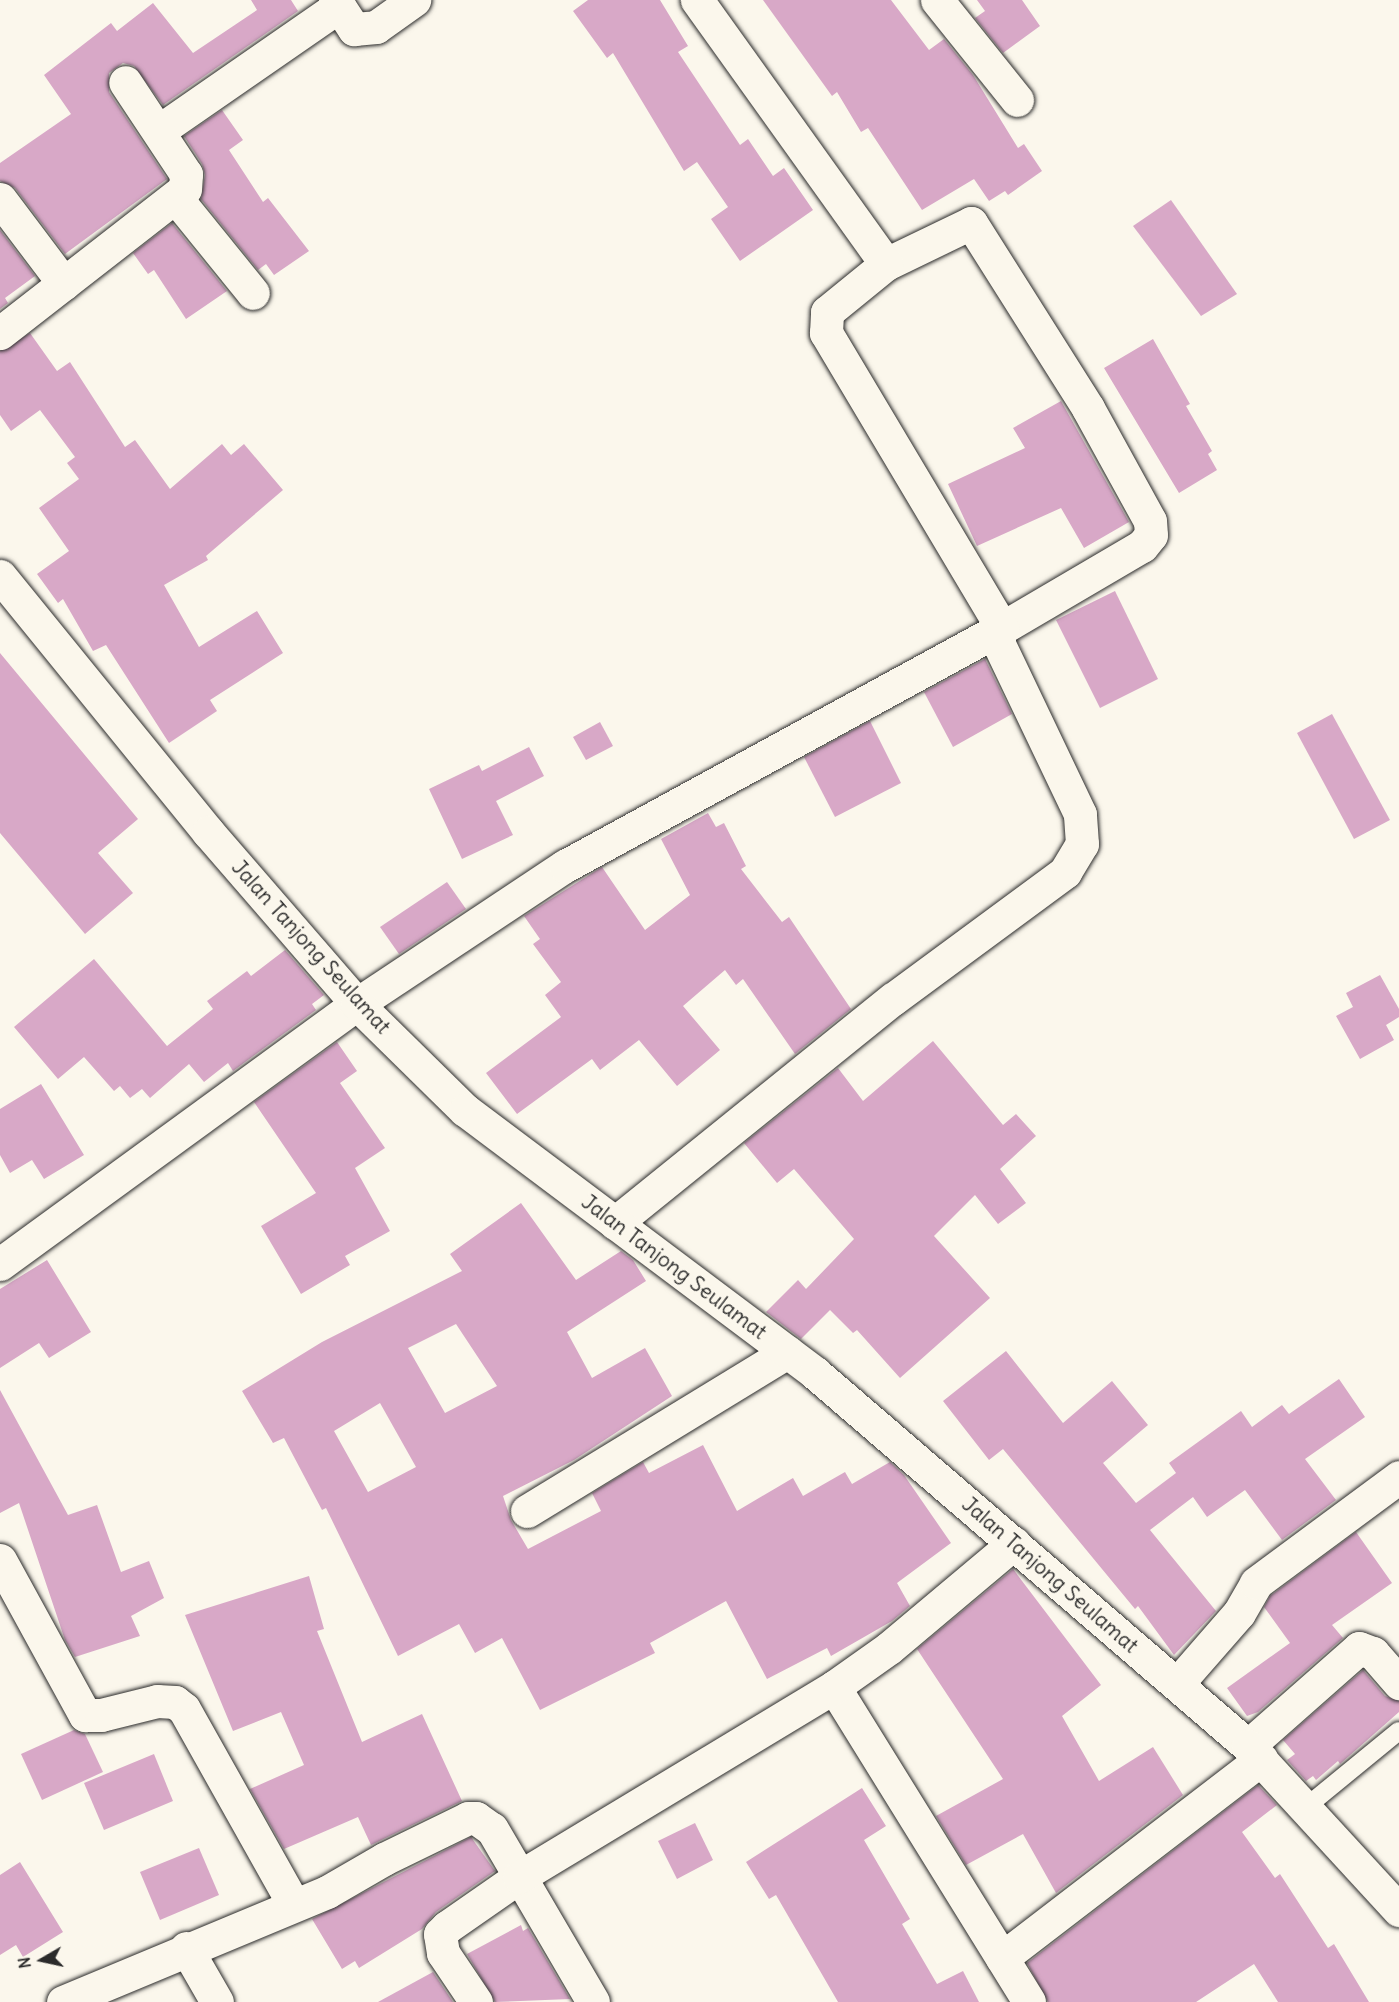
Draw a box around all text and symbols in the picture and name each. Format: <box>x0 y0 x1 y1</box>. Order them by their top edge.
street label: Jalan Tanjong Seulamat <box>226 855 396 1039</box>
street label: Jalan Tanjong Seulamat <box>577 1189 771 1345</box>
street label: Jalan Tanjong Seulamat <box>957 1492 1143 1658</box>
north arrow <box>12 1930 72 1990</box>
text: N <box>13 1956 35 1970</box>

